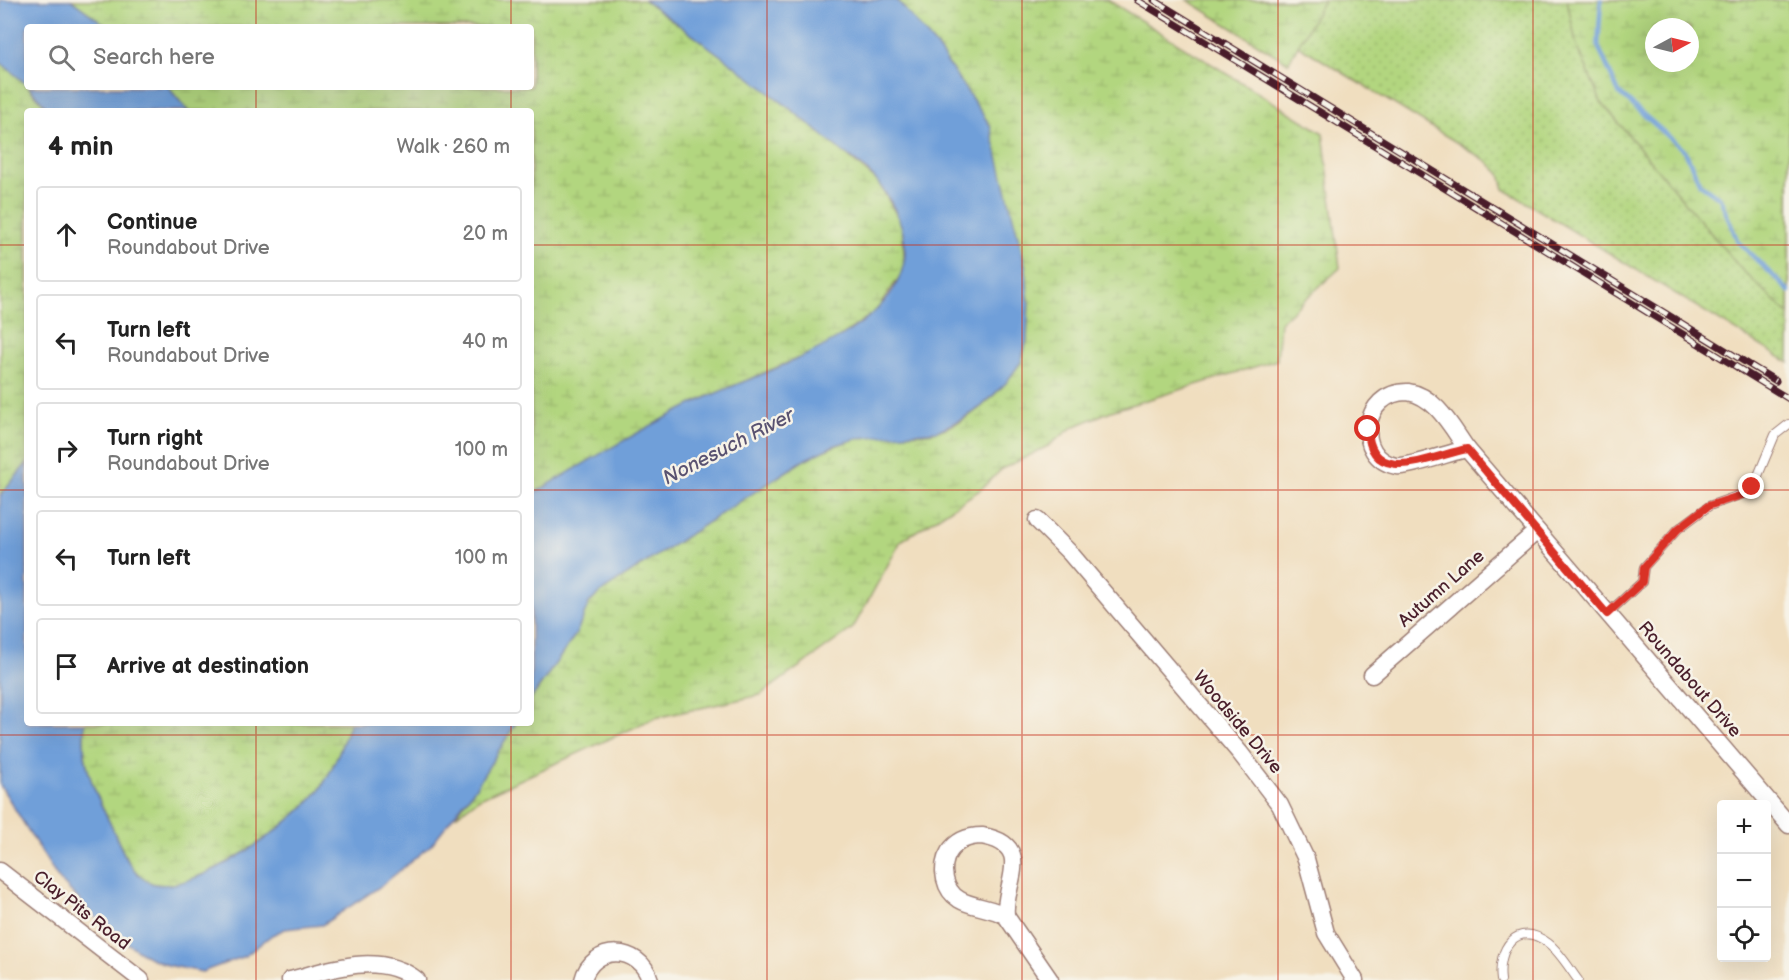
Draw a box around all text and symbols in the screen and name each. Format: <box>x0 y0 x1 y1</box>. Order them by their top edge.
north arrow <box>1645 18 1699 72</box>
search box <box>24 24 534 90</box>
icon: search <box>45 41 78 74</box>
text: Search here <box>93 44 215 71</box>
text: 4 min <box>48 132 113 163</box>
text: Walk · 260 m <box>397 135 510 159</box>
text: Continue <box>107 209 197 236</box>
icon: ahead <box>50 218 83 251</box>
text: 20 m <box>463 222 508 246</box>
text: Roundabout Drive <box>107 236 270 260</box>
text: Turn left <box>107 317 191 344</box>
icon: left <box>50 326 83 359</box>
text: 40 m <box>462 330 508 354</box>
text: Roundabout Drive <box>107 344 270 368</box>
water label: Nonesuch River <box>659 403 800 490</box>
route start <box>1354 415 1380 441</box>
text: Turn right <box>107 425 203 452</box>
icon: right <box>50 434 83 467</box>
text: 100 m <box>455 438 508 462</box>
text: Roundabout Drive <box>107 452 270 476</box>
route end <box>1738 473 1764 499</box>
icon: left <box>50 542 83 575</box>
text: Turn left <box>107 545 191 572</box>
street label: Autumn Lane <box>1394 545 1489 631</box>
text: 100 m <box>455 546 508 570</box>
street label: Roundabout Drive <box>1634 617 1746 742</box>
icon: arrive <box>50 650 83 683</box>
text: Arrive at destination <box>107 653 309 680</box>
street label: Woodside Drive <box>1189 667 1287 778</box>
map controls <box>1717 800 1771 962</box>
button: + <box>1717 800 1771 854</box>
button: − <box>1717 854 1771 908</box>
street label: Clay Pits Road <box>29 866 134 955</box>
button: locate <box>1717 908 1771 962</box>

